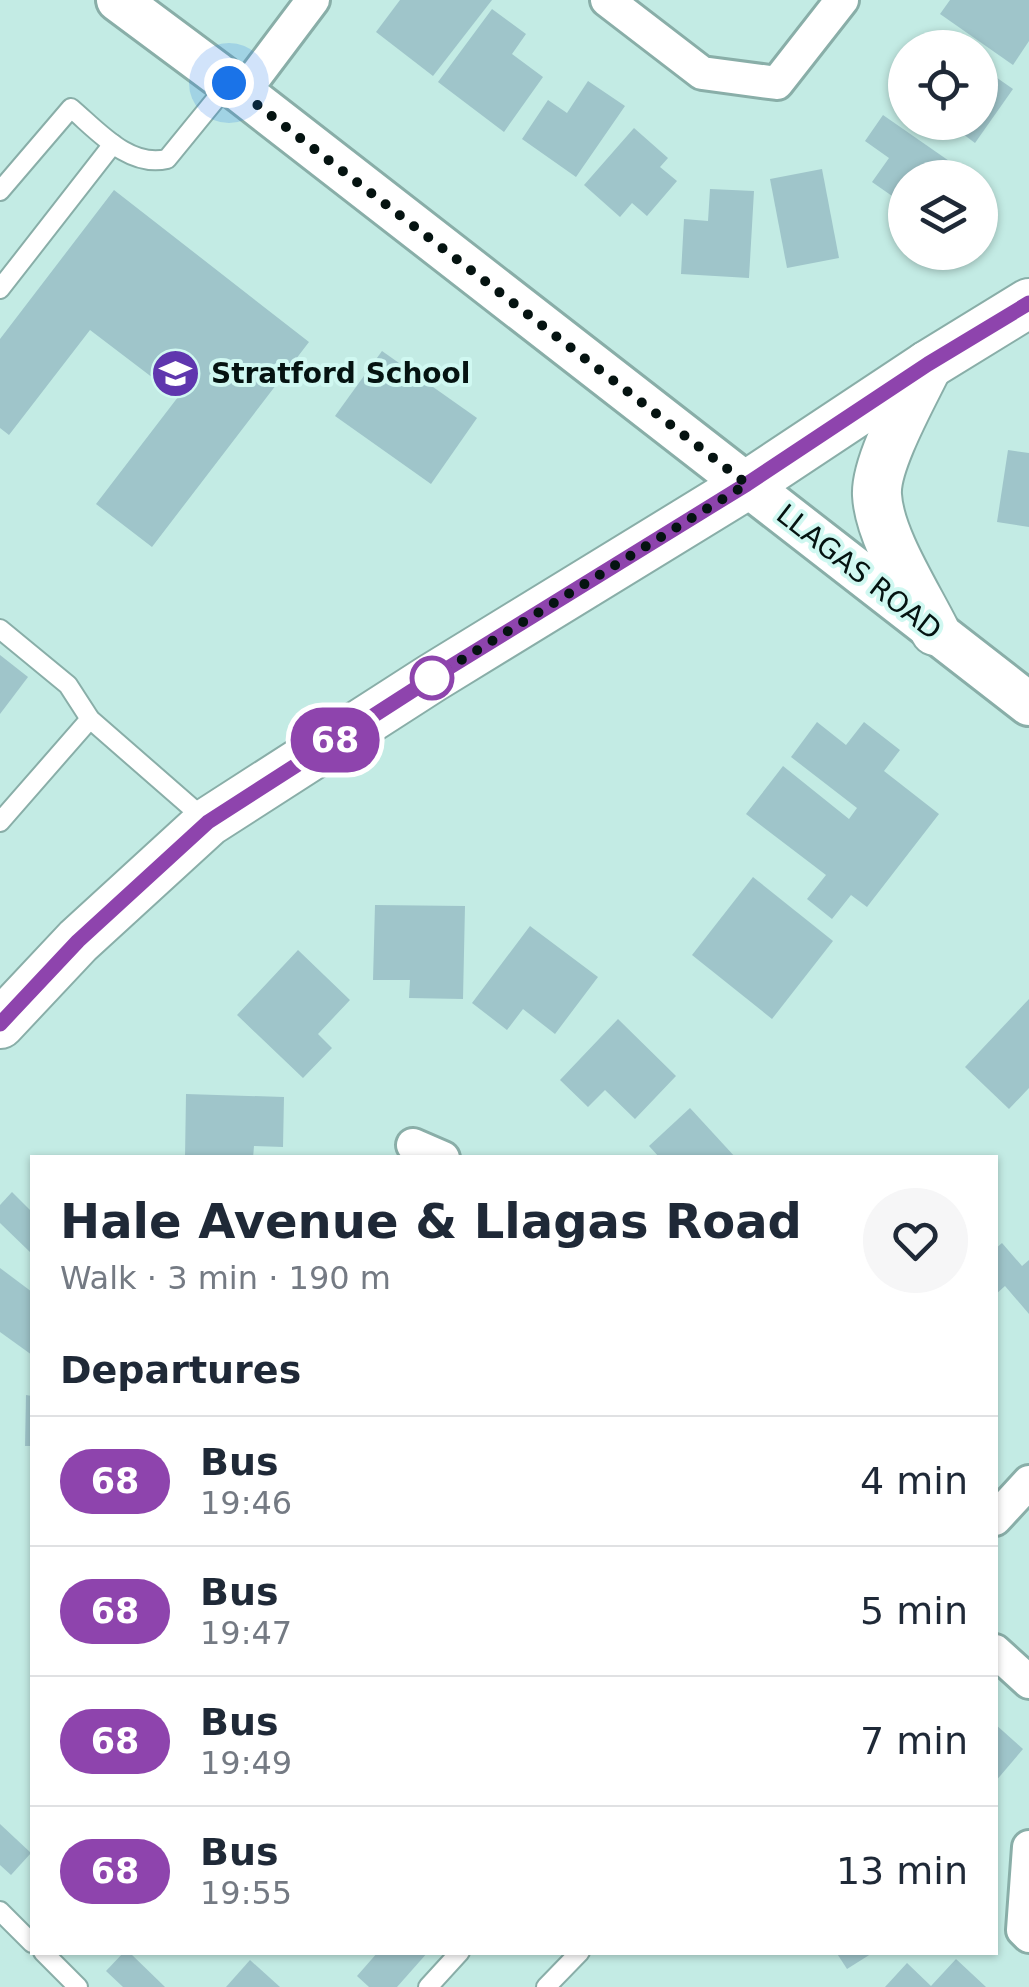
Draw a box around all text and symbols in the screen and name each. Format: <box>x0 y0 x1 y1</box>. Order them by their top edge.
map controls <box>888 30 998 270</box>
button: locate <box>888 30 998 140</box>
your location <box>204 58 254 108</box>
button: layers <box>888 160 998 270</box>
school or university icon: Stratford School <box>150 347 202 399</box>
place label: Stratford School <box>211 357 470 390</box>
street label: LLAGAS ROAD <box>770 498 948 646</box>
unlabelled marker <box>411 657 453 699</box>
line badge: 68 <box>290 708 380 772</box>
text: 68 <box>311 720 359 760</box>
button: heart <box>863 1188 968 1293</box>
text: Hale Avenue & Llagas Road <box>60 1193 802 1249</box>
text: Walk · 3 min · 190 m <box>60 1259 391 1297</box>
text: Departures <box>60 1348 301 1392</box>
text: Bus <box>200 1440 279 1484</box>
text: 4 min <box>860 1459 968 1503</box>
text: 68 <box>91 1461 139 1501</box>
text: 19:46 <box>200 1484 292 1522</box>
text: Bus <box>200 1570 279 1614</box>
text: 5 min <box>860 1589 968 1633</box>
text: 68 <box>91 1591 139 1631</box>
text: 19:47 <box>200 1614 292 1652</box>
text: Bus <box>200 1700 279 1744</box>
text: 7 min <box>860 1719 968 1763</box>
text: 68 <box>91 1721 139 1761</box>
text: 19:49 <box>200 1744 292 1782</box>
text: Bus <box>200 1830 279 1874</box>
text: 13 min <box>836 1849 968 1893</box>
text: 68 <box>91 1851 139 1891</box>
text: 19:55 <box>200 1874 292 1912</box>

